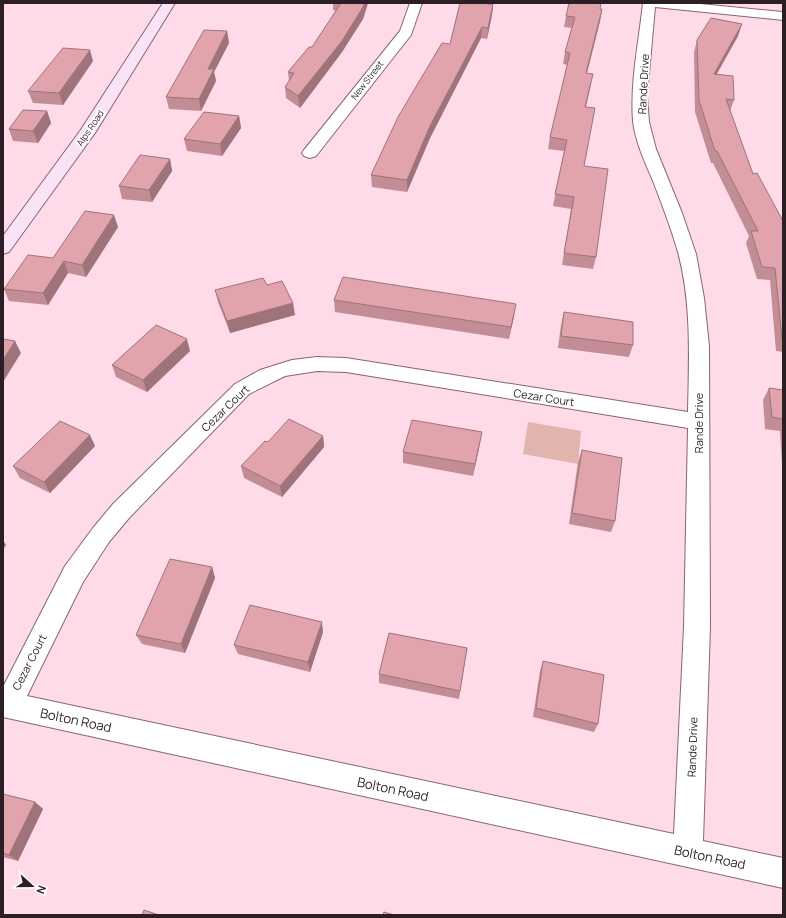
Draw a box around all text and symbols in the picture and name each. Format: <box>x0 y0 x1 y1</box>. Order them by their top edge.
street label: Rande Drive <box>634 53 652 115</box>
street label: New Street <box>348 57 387 102</box>
street label: Alps Road <box>73 107 107 149</box>
street label: Cezar Court <box>198 381 252 435</box>
street label: Cezar Court <box>513 385 575 409</box>
street label: Rande Drive <box>691 392 706 453</box>
street label: Cezar Court <box>8 631 50 693</box>
street label: Bolton Road <box>39 704 113 736</box>
street label: Rande Drive <box>683 716 701 777</box>
street label: Bolton Road <box>356 773 430 805</box>
street label: Bolton Road <box>673 841 747 873</box>
north arrow <box>12 866 52 906</box>
text: N <box>33 883 50 896</box>

